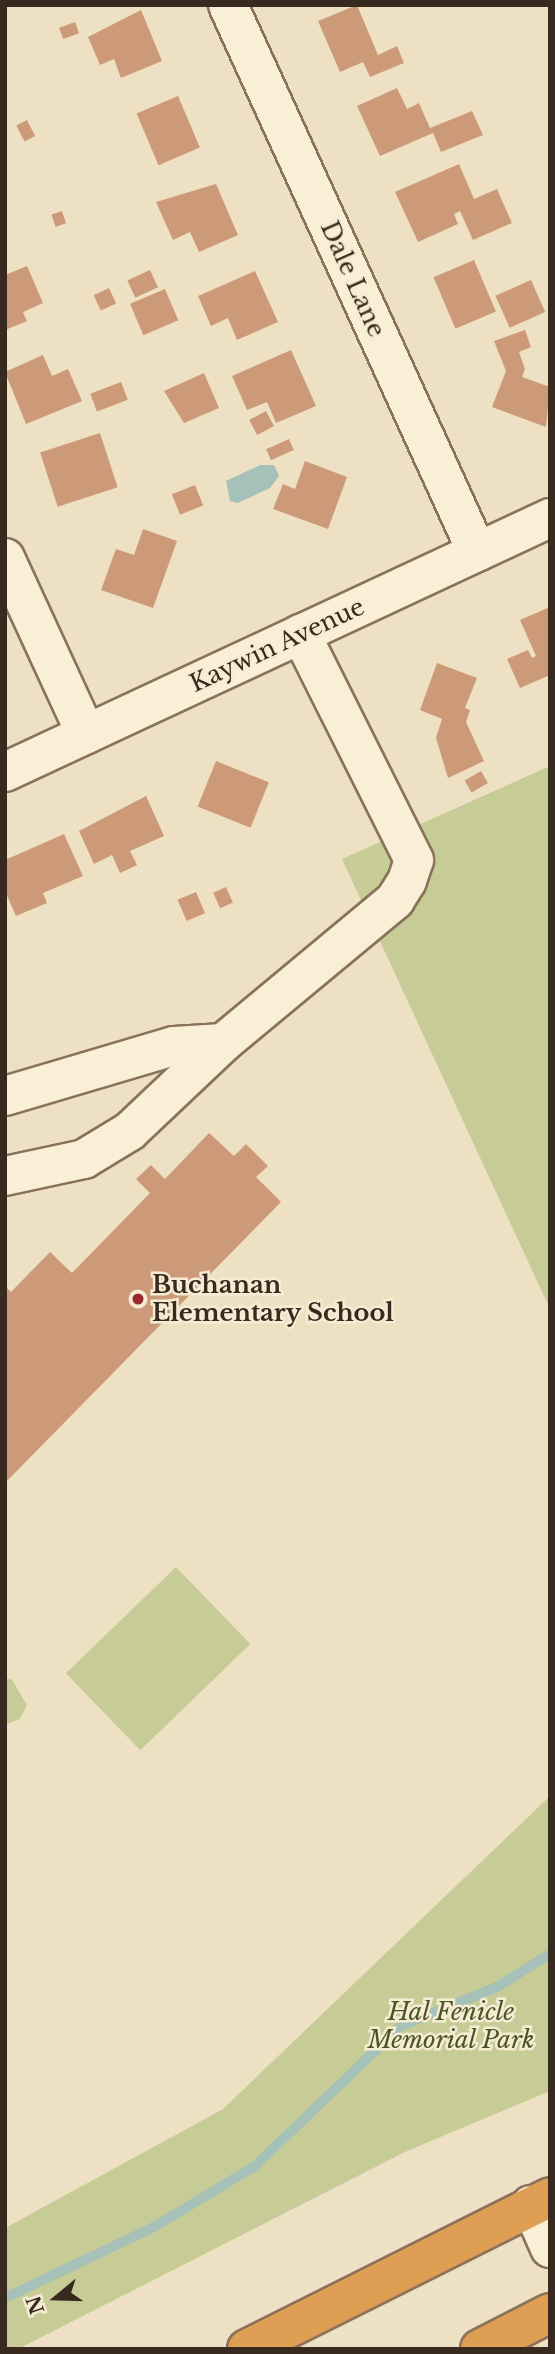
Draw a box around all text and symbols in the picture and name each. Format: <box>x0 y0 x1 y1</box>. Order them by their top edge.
street label: Dale Lane <box>315 217 391 341</box>
street label: Kaywin Avenue <box>185 592 369 698</box>
place label: Buchanan Elementary School <box>152 1271 394 1327</box>
marker: Buchanan Elementary School <box>130 1291 146 1307</box>
park label: Hal Fenicle Memorial Park <box>367 1998 535 2054</box>
north arrow <box>21 2263 91 2333</box>
text: N <box>22 2293 49 2317</box>

